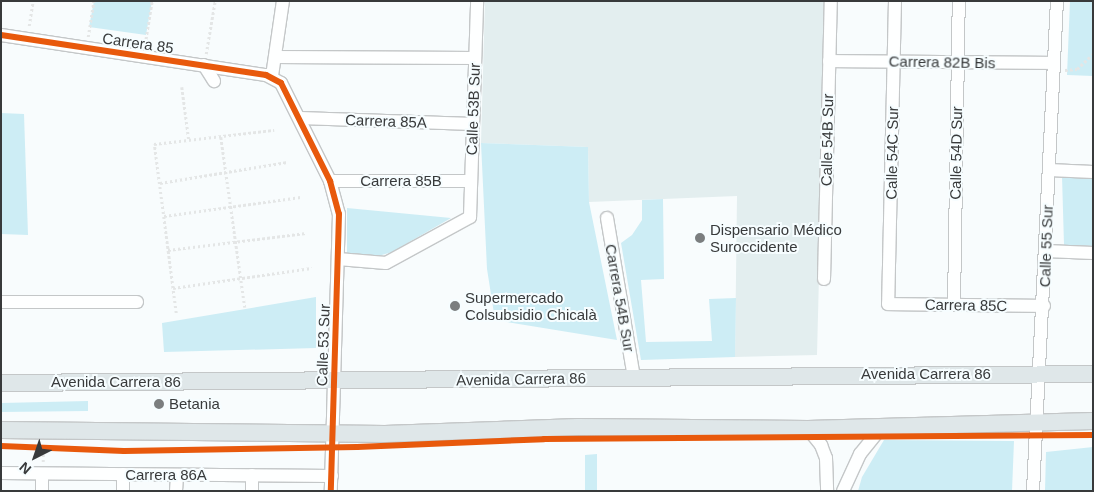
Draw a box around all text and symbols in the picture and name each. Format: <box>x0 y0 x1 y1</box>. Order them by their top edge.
street label: Carrera 85 <box>101 29 175 57</box>
street label: Carrera 82B Bis <box>888 52 996 72</box>
street label: Calle 53B Sur <box>462 62 484 156</box>
street label: Calle 54B Sur <box>817 94 837 186</box>
street label: Calle 54C Sur <box>882 106 902 200</box>
street label: Calle 54D Sur <box>946 106 966 200</box>
street label: Carrera 85A <box>345 111 427 131</box>
street label: Carrera 85B <box>360 172 442 190</box>
street label: Calle 55 Sur <box>1036 204 1056 288</box>
place label: Dispensario Médico Suroccidente <box>710 220 842 255</box>
marker: Dispensario Médico Suroccidente <box>694 232 706 244</box>
street label: Carrera 54B Sur <box>602 243 638 353</box>
place label: Supermercado Colsubsidio Chicalà <box>465 288 597 323</box>
street label: Carrera 85C <box>925 295 1007 315</box>
marker: Supermercado Colsubsidio Chicalà <box>449 300 461 312</box>
street label: Calle 53 Sur <box>313 303 333 387</box>
street label: Avenida Carrera 86 <box>861 365 991 383</box>
street label: Avenida Carrera 86 <box>456 369 586 389</box>
street label: Avenida Carrera 86 <box>51 373 181 391</box>
place label: Betania <box>169 395 220 413</box>
marker: Betania <box>153 398 165 410</box>
north arrow <box>10 432 60 482</box>
text: N <box>16 459 34 478</box>
street label: Carrera 86A <box>125 466 207 484</box>

